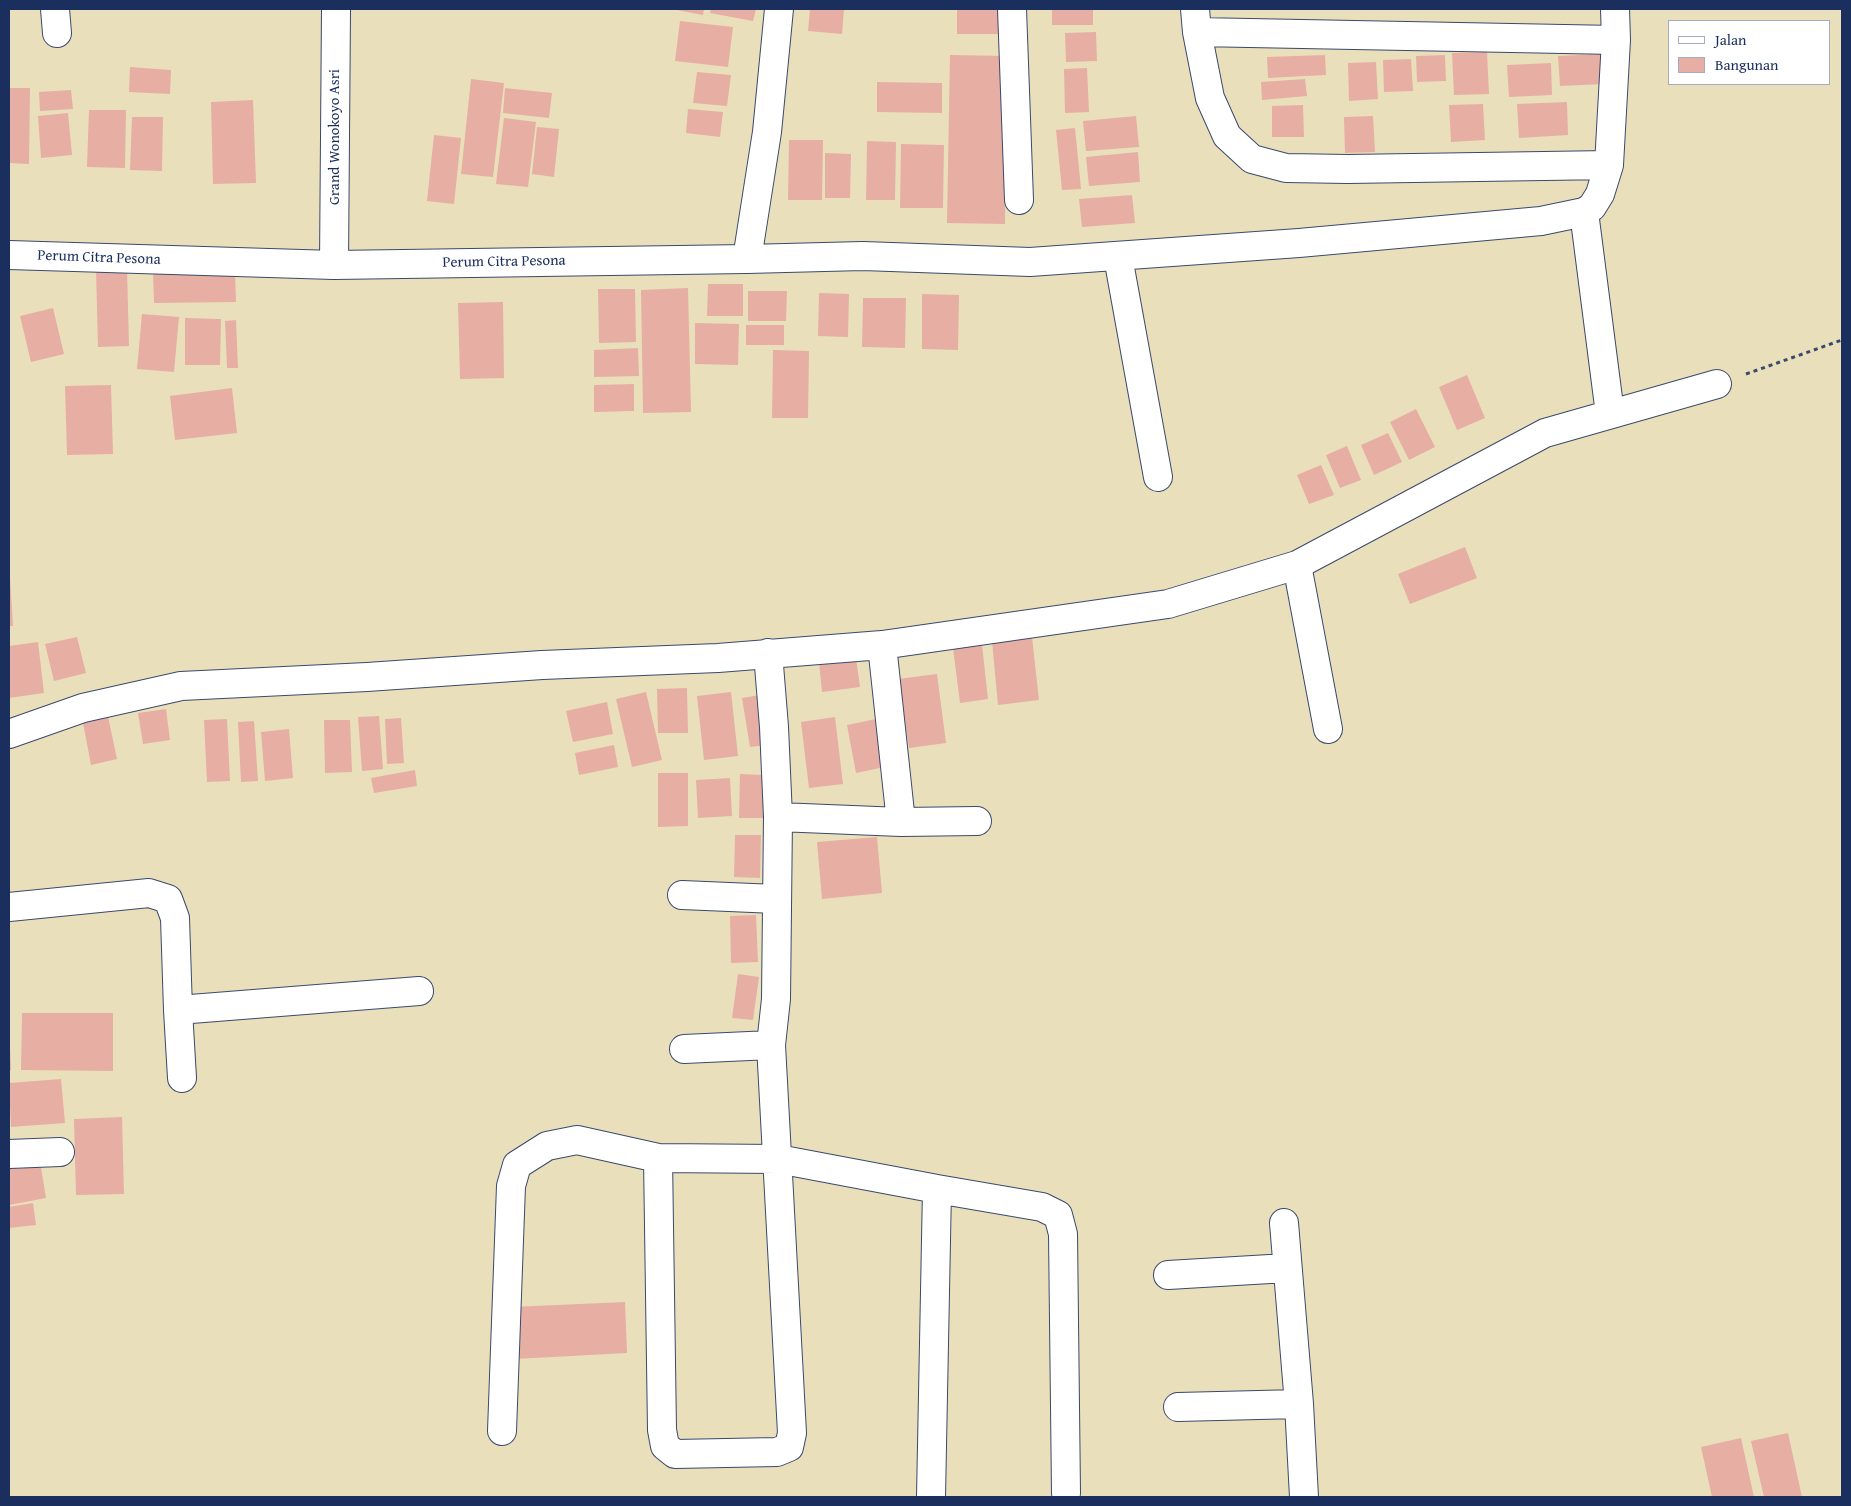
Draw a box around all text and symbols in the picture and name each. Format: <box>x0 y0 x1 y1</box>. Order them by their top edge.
legend <box>1668 20 1831 85</box>
text: Jalan <box>1715 29 1747 50</box>
text: Bangunan <box>1715 54 1779 75</box>
street label: Grand Wonokoyo Asri <box>326 69 344 205</box>
street label: Perum Citra Pesona <box>37 247 161 269</box>
street label: Perum Citra Pesona <box>442 252 566 272</box>

